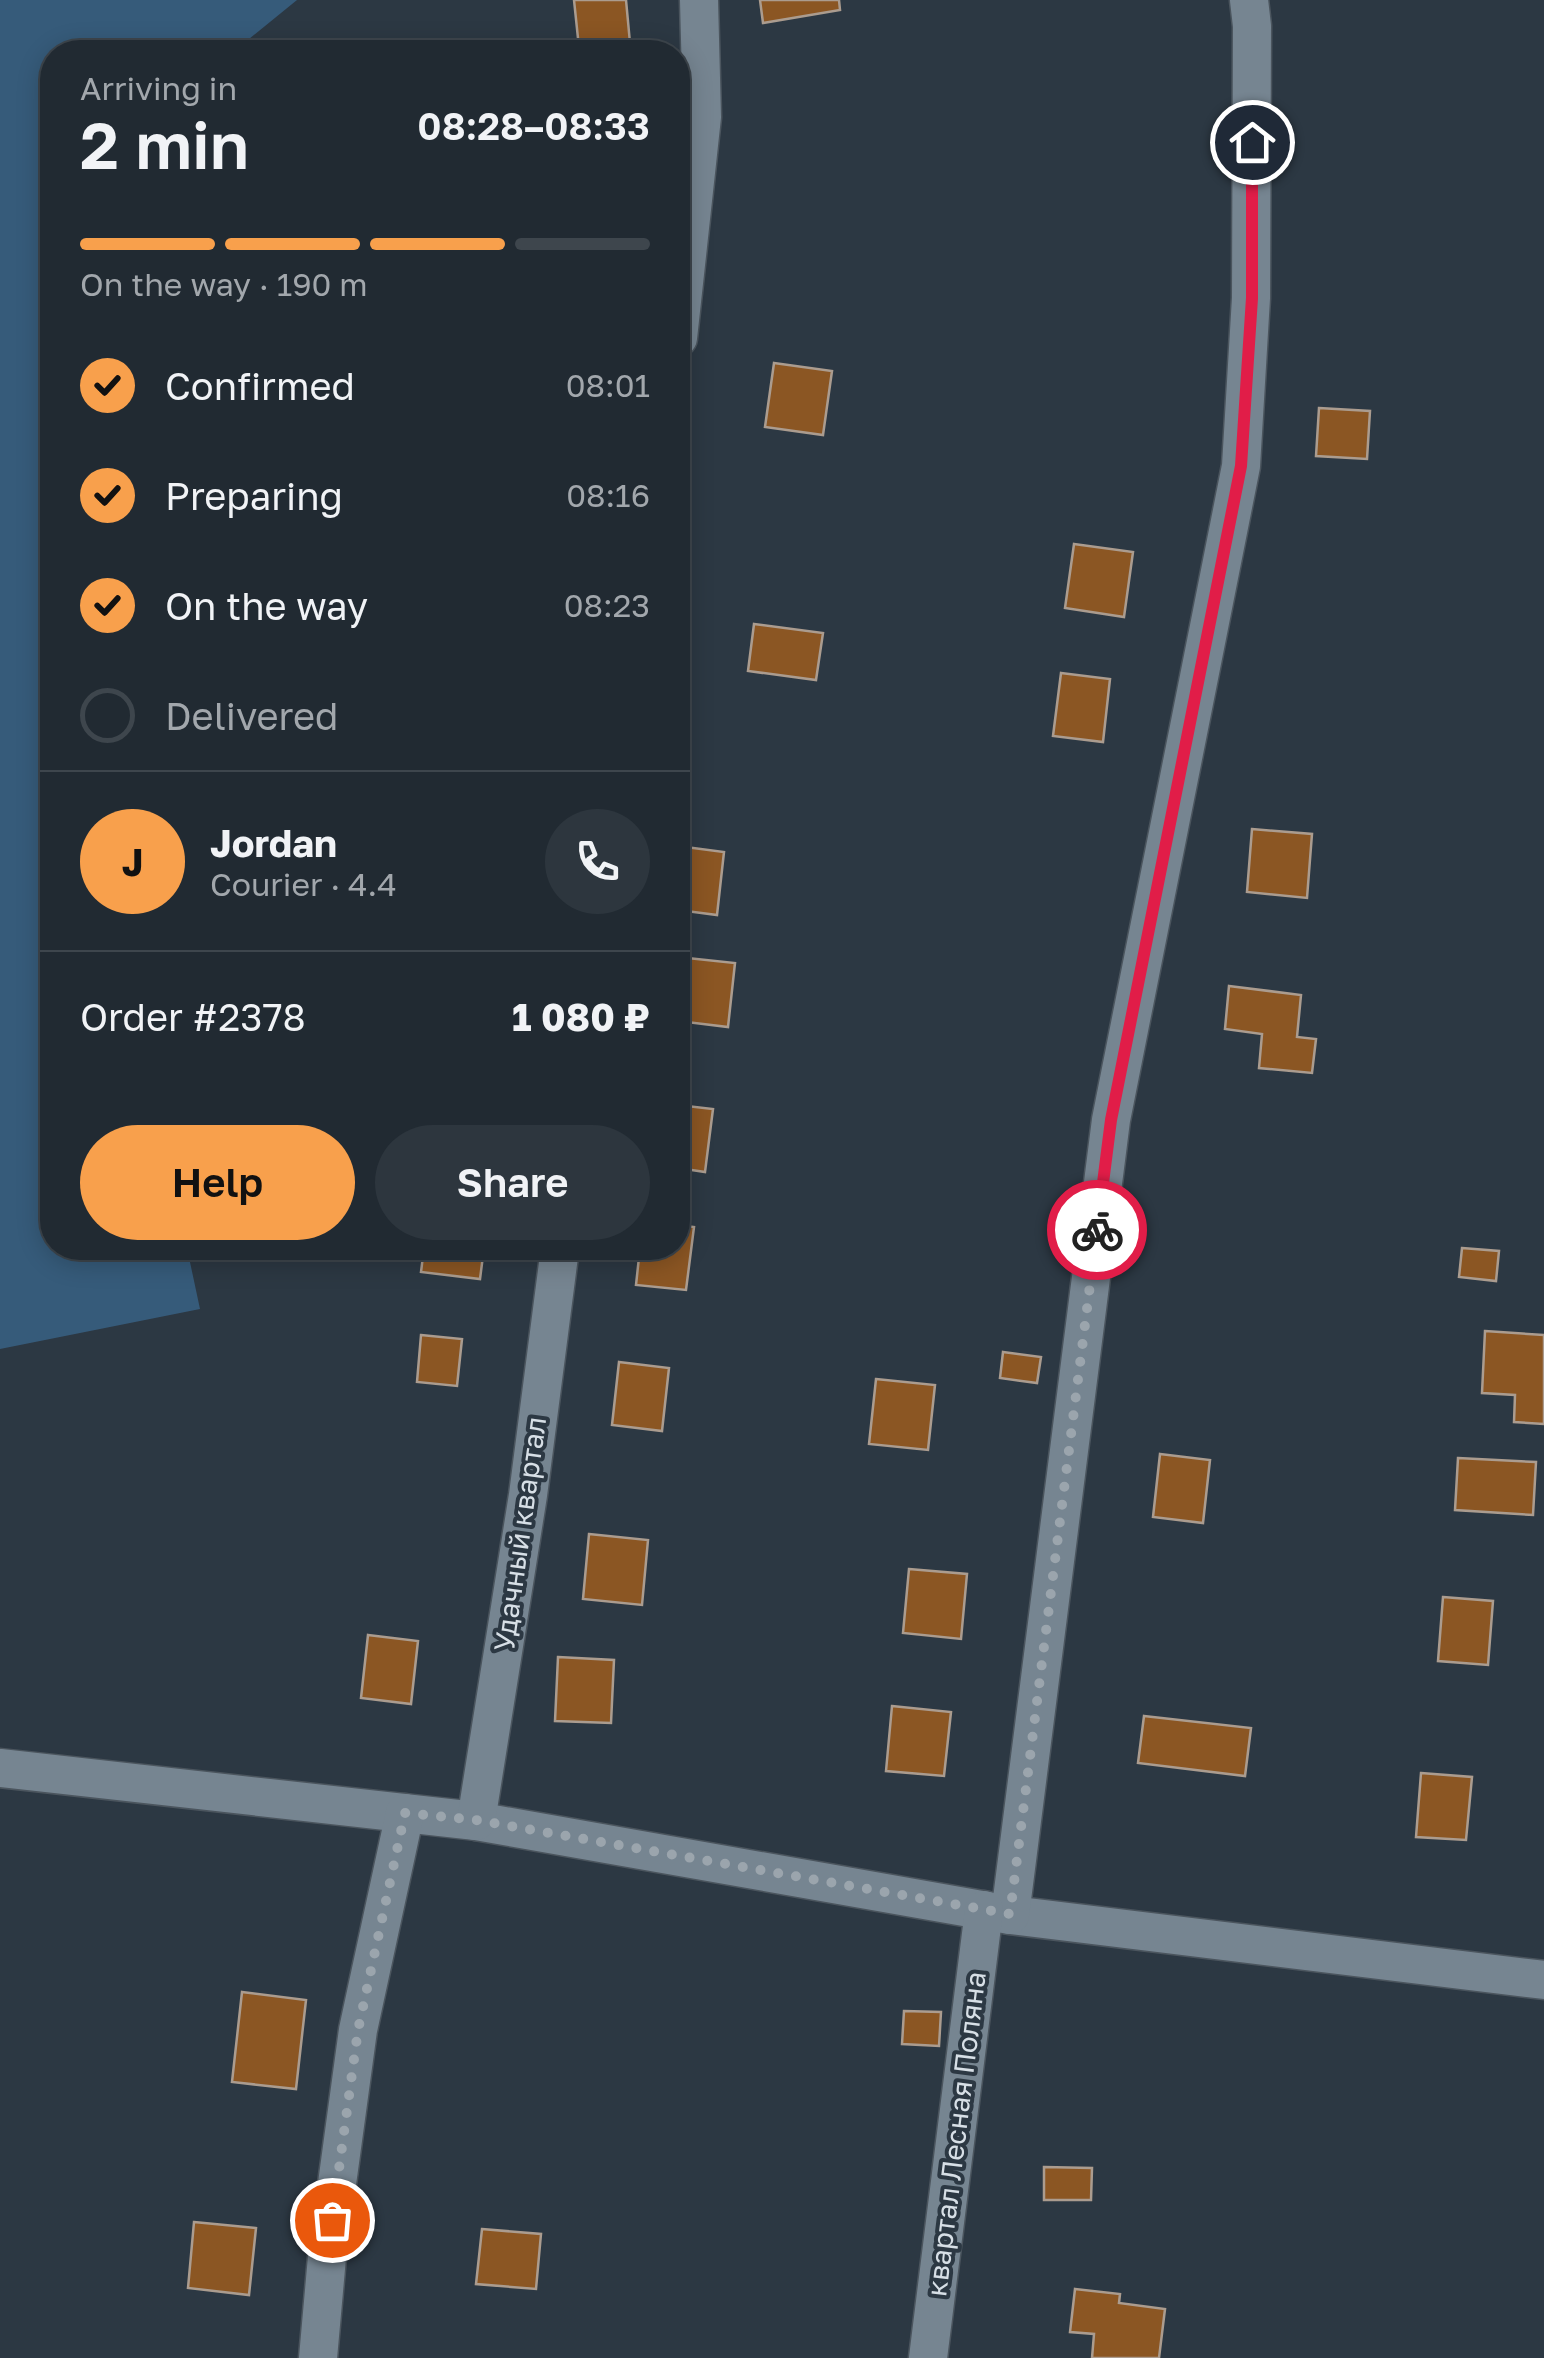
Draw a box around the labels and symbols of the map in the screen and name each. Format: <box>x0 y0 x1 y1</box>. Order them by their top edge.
pin <box>1210 100 1295 185</box>
courier <box>1047 1180 1147 1280</box>
street label: Удачный квартал <box>487 1414 552 1653</box>
street label: квартал Лесная Поляна <box>919 1970 992 2298</box>
pin <box>290 2178 375 2263</box>

